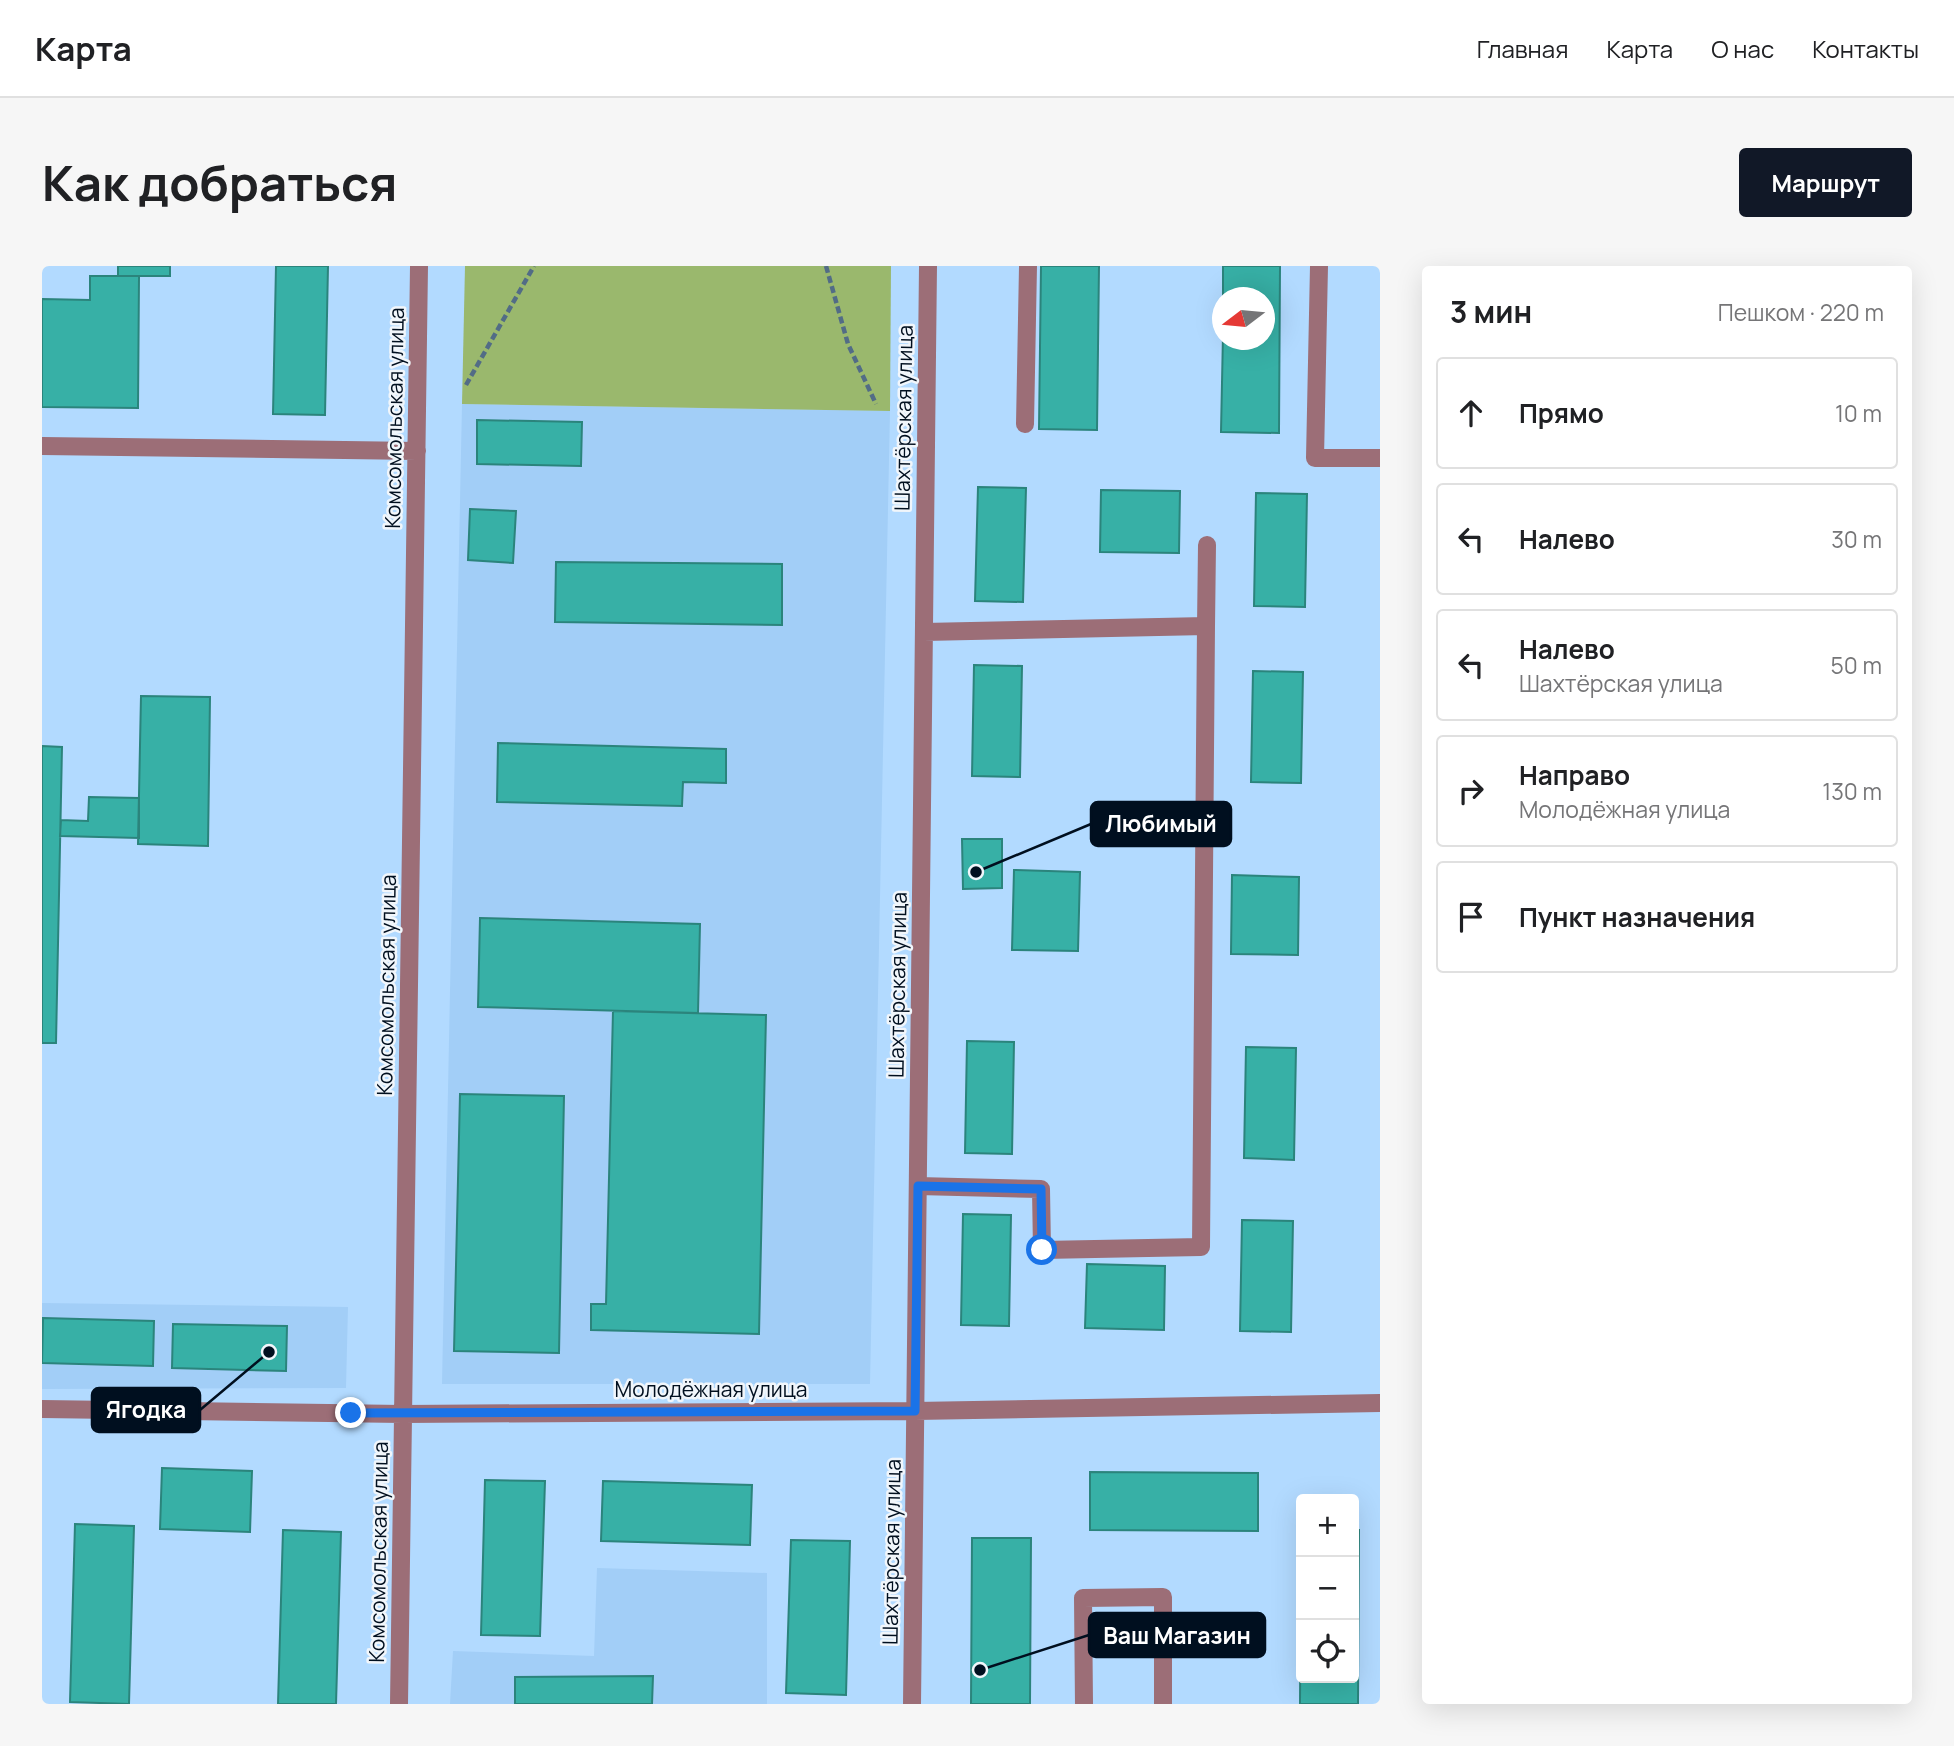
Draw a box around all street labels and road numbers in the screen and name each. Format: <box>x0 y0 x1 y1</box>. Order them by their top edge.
street label: Комсомольская улица <box>378 307 410 529</box>
street label: Шахтёрская улица <box>887 325 919 511</box>
street label: Комсомольская улица <box>370 874 402 1096</box>
street label: Шахтёрская улица <box>881 892 913 1078</box>
street label: Молодёжная улица <box>615 1375 807 1403</box>
street label: Комсомольская улица <box>362 1441 394 1663</box>
street label: Шахтёрская улица <box>875 1459 907 1645</box>

